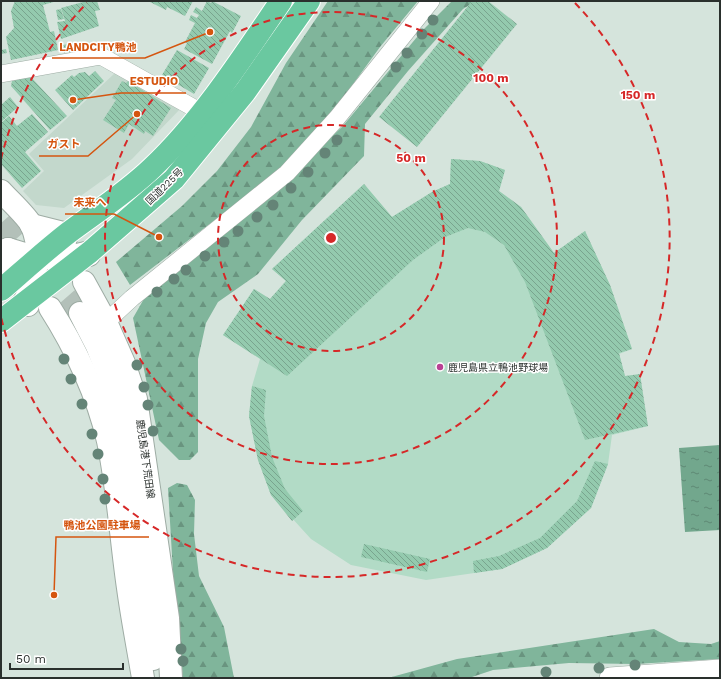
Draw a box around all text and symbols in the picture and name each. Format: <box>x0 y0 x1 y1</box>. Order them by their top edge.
callout: LANDCITY鴨池 <box>52 35 145 58</box>
text: LANDCITY鴨池 <box>59 41 137 54</box>
callout: ESTUDIO <box>121 70 186 93</box>
text: 100 m <box>473 71 509 85</box>
text: ESTUDIO <box>130 75 178 88</box>
text: 150 m <box>621 88 655 102</box>
callout: ガスト <box>39 133 88 156</box>
text: ガスト <box>48 138 81 151</box>
text: 50 m <box>396 151 426 165</box>
street label: 国道225号 <box>143 166 185 207</box>
callout: 未来へ <box>65 191 114 214</box>
text: 未来へ <box>74 196 107 209</box>
centre of rings <box>324 231 338 245</box>
marker: 鹿児島県立鴨池野球場 <box>435 362 445 372</box>
place label: 鹿児島県立鴨池野球場 <box>448 362 548 373</box>
street label: 鹿児島港下荒田線 <box>134 419 157 499</box>
callout: 鴨池公園駐車場 <box>56 514 149 537</box>
text: 鴨池公園駐車場 <box>64 519 141 532</box>
scale bar <box>10 645 123 671</box>
text: 50 m <box>16 652 46 666</box>

